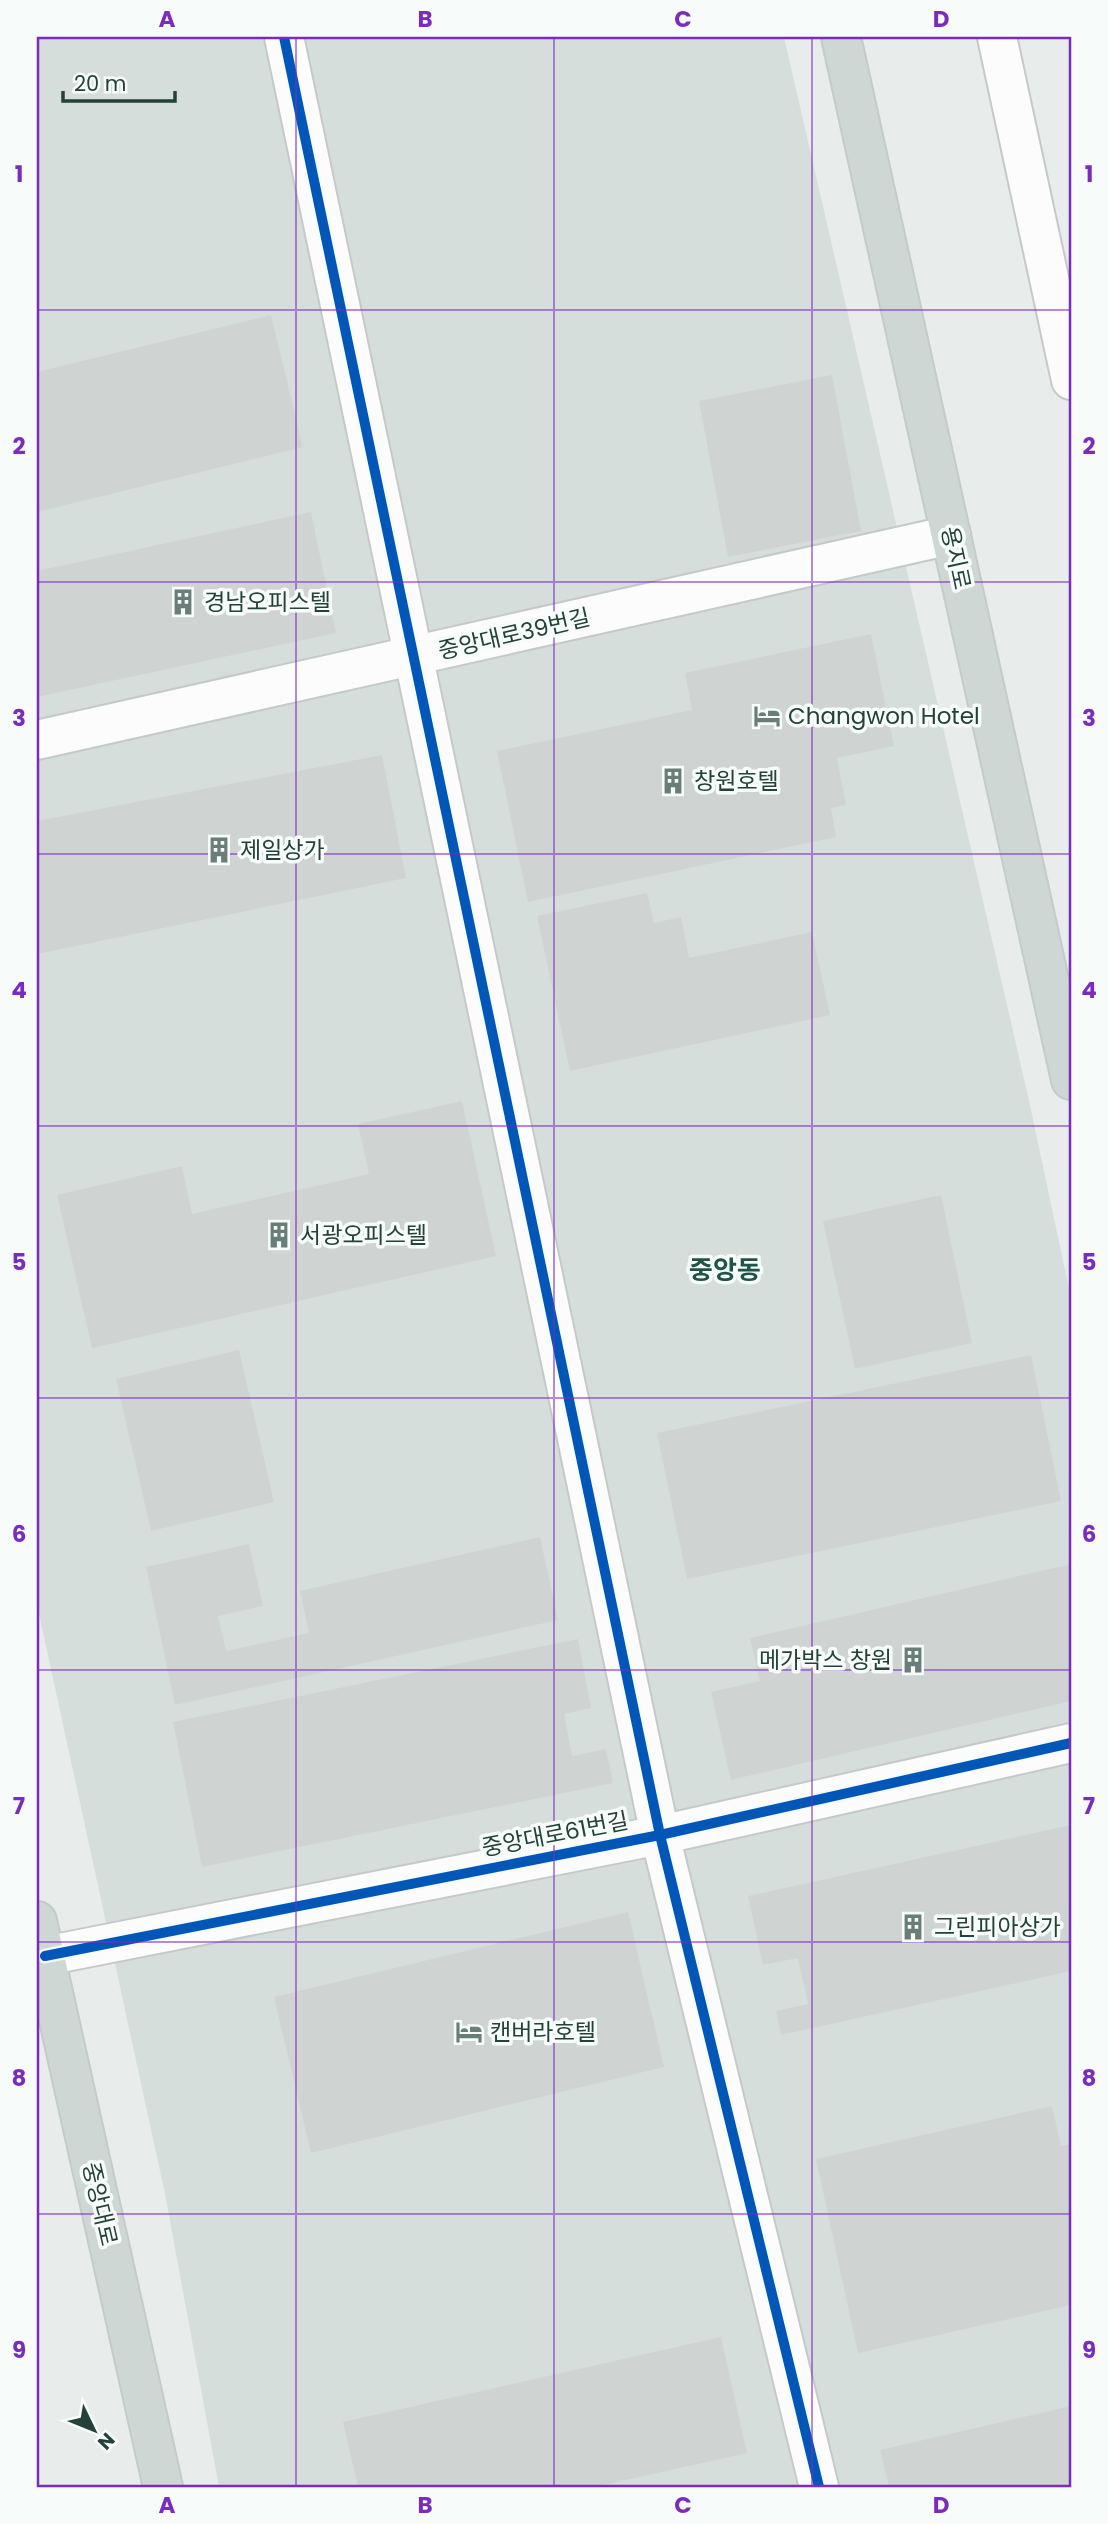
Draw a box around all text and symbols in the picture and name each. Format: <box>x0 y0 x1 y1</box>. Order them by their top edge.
text: A <box>159 3 176 35</box>
text: B <box>417 3 433 35</box>
text: C <box>674 3 692 35</box>
text: D <box>933 3 949 35</box>
scale bar <box>63 60 175 104</box>
text: 20 m <box>74 69 127 98</box>
text: 1 <box>15 158 23 190</box>
text: 1 <box>1085 158 1093 190</box>
text: 2 <box>12 430 26 462</box>
text: 2 <box>1082 430 1096 462</box>
street label: 용지로 <box>934 524 978 592</box>
place label: 경남오피스텔 <box>204 586 331 618</box>
building icon: 경남오피스텔 <box>168 587 198 617</box>
street label: 중앙대로39번길 <box>435 601 593 667</box>
place label: Changwon Hotel <box>788 700 980 732</box>
hotel icon: Changwon Hotel <box>752 701 782 731</box>
text: 3 <box>12 702 26 734</box>
text: 3 <box>1082 702 1096 734</box>
place label: 창원호텔 <box>694 765 779 797</box>
building icon: 창원호텔 <box>658 766 688 796</box>
place label: 제일상가 <box>240 834 325 866</box>
building icon: 제일상가 <box>204 835 234 865</box>
text: 4 <box>11 974 27 1006</box>
text: 4 <box>1081 974 1097 1006</box>
place label: 서광오피스텔 <box>300 1219 427 1251</box>
building icon: 서광오피스텔 <box>264 1220 294 1250</box>
text: 5 <box>12 1246 26 1278</box>
text: 5 <box>1082 1246 1096 1278</box>
district label: 중앙동 <box>689 1252 761 1288</box>
text: 6 <box>12 1518 26 1550</box>
text: 6 <box>1082 1518 1096 1550</box>
place label: 메가박스 창원 <box>759 1644 892 1676</box>
building icon: 메가박스 창원 <box>898 1645 928 1675</box>
text: 7 <box>13 1790 25 1822</box>
text: 7 <box>1083 1790 1095 1822</box>
street label: 중앙대로61번길 <box>479 1804 631 1864</box>
place label: 그린피아상가 <box>934 1911 1061 1943</box>
building icon: 그린피아상가 <box>898 1912 928 1942</box>
place label: 캔버라호텔 <box>490 2016 596 2048</box>
hotel icon: 캔버라호텔 <box>454 2017 484 2047</box>
text: 8 <box>12 2062 26 2094</box>
text: 8 <box>1082 2062 1096 2094</box>
street label: 중앙대로 <box>75 2159 125 2249</box>
text: 9 <box>12 2334 26 2366</box>
text: 9 <box>1082 2334 1096 2366</box>
north arrow <box>60 2394 130 2464</box>
text: N <box>91 2427 121 2456</box>
text: A <box>159 2489 176 2521</box>
text: B <box>417 2489 433 2521</box>
text: C <box>674 2489 692 2521</box>
text: D <box>933 2489 949 2521</box>

